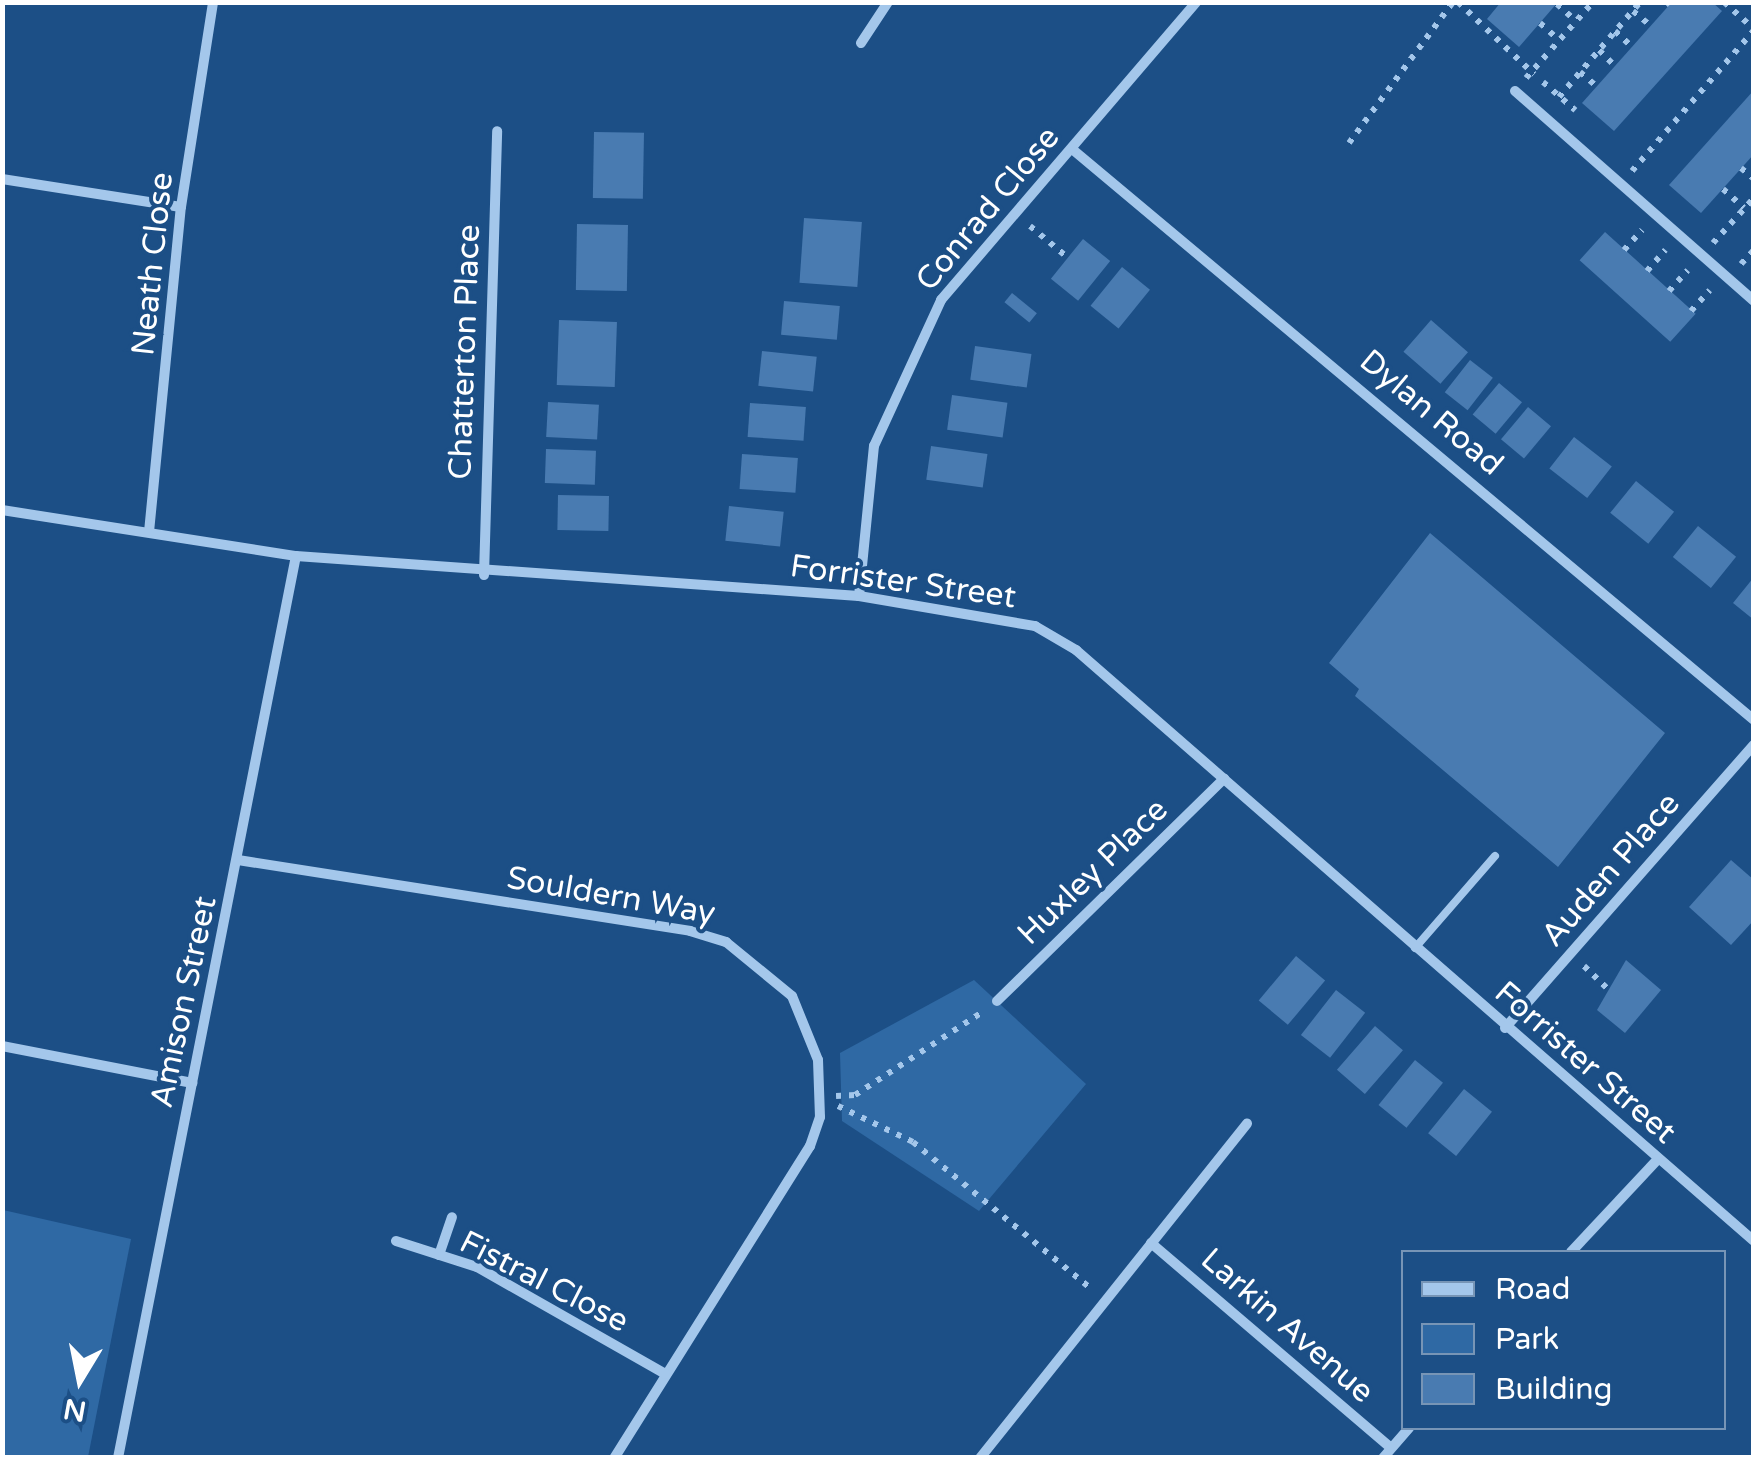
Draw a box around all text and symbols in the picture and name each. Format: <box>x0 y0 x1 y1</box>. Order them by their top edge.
street label: Conrad Close <box>908 119 1068 299</box>
street label: Neath Close <box>124 170 182 358</box>
street label: Chatterton Place <box>441 224 489 480</box>
street label: Dylan Road <box>1351 342 1511 484</box>
street label: Forrister Street <box>788 547 1018 617</box>
street label: Auden Place <box>1534 785 1688 955</box>
street label: Huxley Place <box>1010 791 1176 953</box>
street label: Souldern Way <box>504 859 718 933</box>
street label: Amison Street <box>143 893 225 1111</box>
street label: Forrister Street <box>1487 974 1683 1152</box>
street label: Fistral Close <box>453 1223 635 1341</box>
street label: Larkin Avenue <box>1193 1241 1381 1411</box>
legend <box>1401 1250 1726 1430</box>
text: Road <box>1495 1271 1570 1308</box>
text: Park <box>1495 1321 1559 1358</box>
north arrow <box>30 1330 130 1430</box>
text: Building <box>1495 1371 1612 1408</box>
text: N <box>61 1391 89 1428</box>

